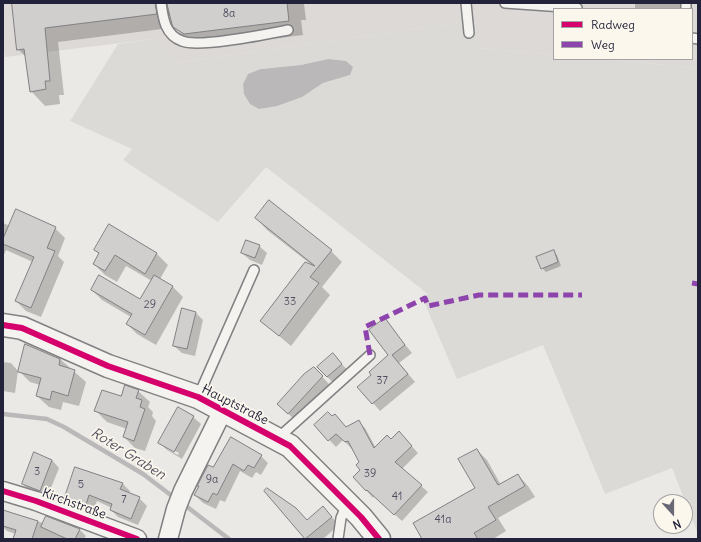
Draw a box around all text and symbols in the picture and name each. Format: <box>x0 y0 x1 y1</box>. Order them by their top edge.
house number: 8a <box>223 7 235 21</box>
legend <box>553 8 693 60</box>
text: Radweg <box>591 17 635 32</box>
text: Weg <box>591 37 615 52</box>
house number: 33 <box>284 295 296 309</box>
house number: 29 <box>144 298 156 312</box>
house number: 37 <box>376 374 388 388</box>
street label: Hauptstraße <box>199 381 271 429</box>
water label: Roter Graben <box>88 424 168 484</box>
house number: 3 <box>34 465 40 479</box>
house number: 39 <box>364 467 376 481</box>
house number: 9a <box>206 473 218 487</box>
house number: 5 <box>78 478 84 492</box>
street label: Kirchstraße <box>40 485 108 523</box>
house number: 41 <box>392 490 402 504</box>
house number: 7 <box>121 493 127 507</box>
north arrow <box>653 494 693 534</box>
house number: 41a <box>435 513 451 527</box>
text: N <box>671 516 683 532</box>

